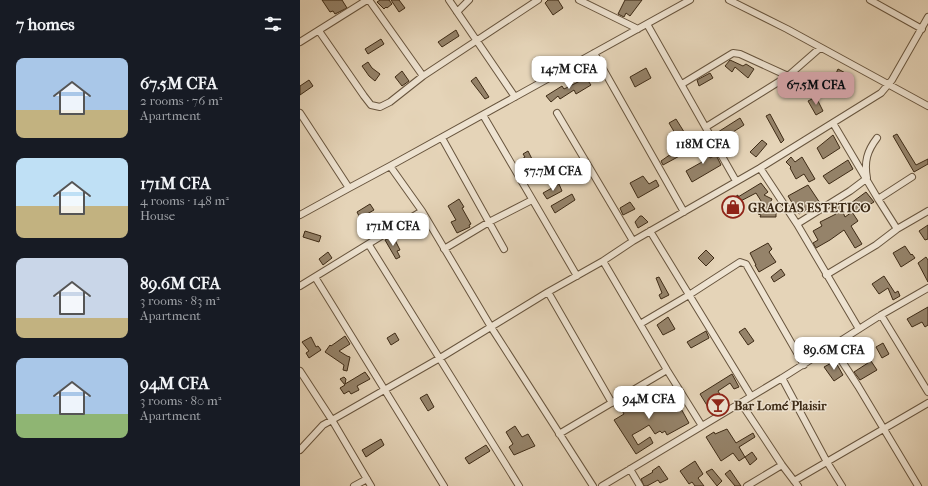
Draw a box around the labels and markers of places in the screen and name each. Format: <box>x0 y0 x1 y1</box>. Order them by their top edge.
pin: 147M CFA <box>528 56 610 90</box>
pin: 67.5M CFA <box>770 72 862 106</box>
pin: 118M CFA <box>662 131 744 165</box>
pin: 57.7M CFA <box>507 158 599 192</box>
shop icon: GRACIAS ESTETICO <box>720 194 746 220</box>
place label: GRACIAS ESTETICO <box>748 200 871 215</box>
pin: 171M CFA <box>352 213 434 247</box>
pin: 89.6M CFA <box>788 337 880 371</box>
pin: 94M CFA <box>612 386 686 420</box>
bar icon: Bar Lomé Plaisir <box>705 392 731 418</box>
place label: Bar Lomé Plaisir <box>734 398 827 413</box>

